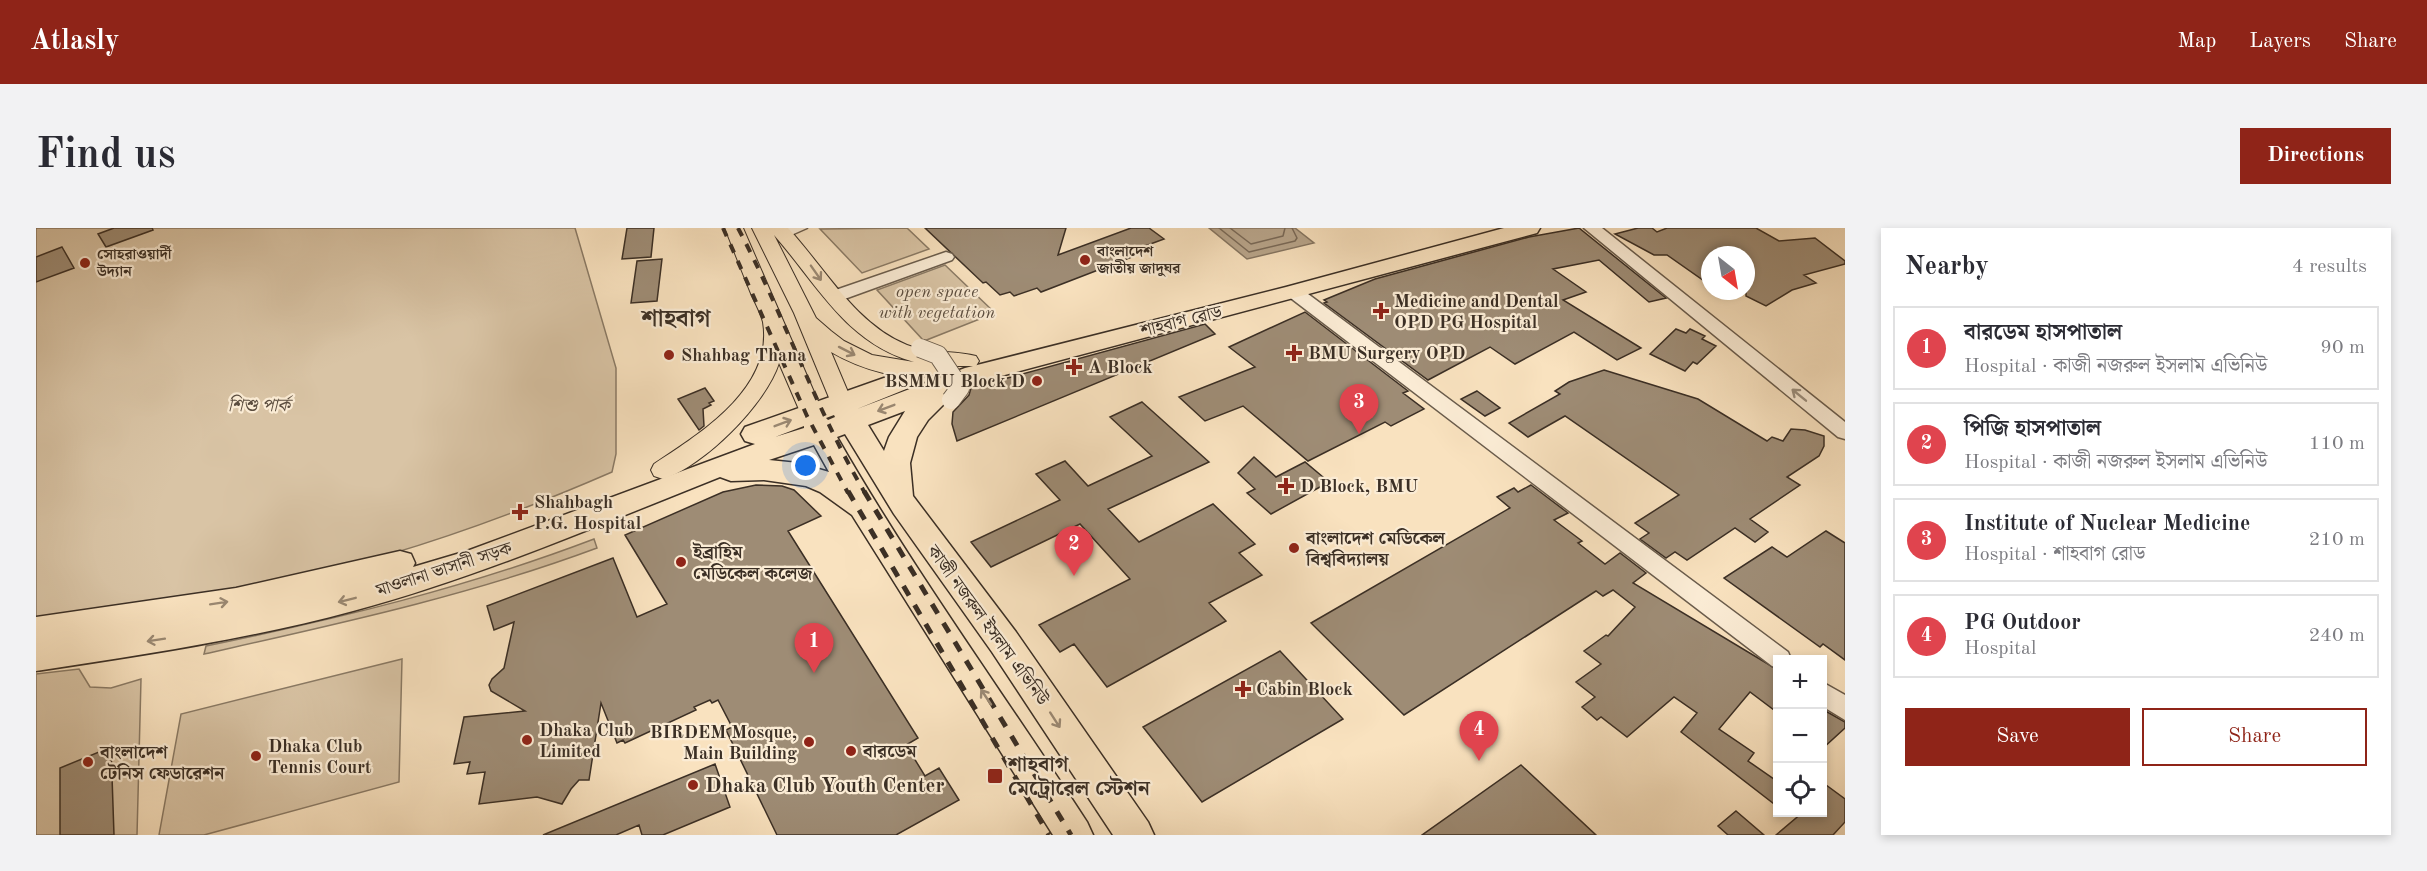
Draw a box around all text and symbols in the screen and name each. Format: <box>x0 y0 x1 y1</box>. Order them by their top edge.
text: Atlasly <box>30 28 120 56</box>
text: Map <box>2177 31 2216 52</box>
text: Layers <box>2249 31 2311 52</box>
text: Share <box>2344 31 2397 52</box>
button: Directions <box>2240 128 2391 184</box>
text: Find us <box>36 135 175 177</box>
place label: সোহরাওয়ার্দী উদ্যান <box>96 245 173 280</box>
place label: বাংলাদেশ জাতীয় জাদুঘর <box>1096 245 1181 277</box>
north arrow <box>1701 246 1755 300</box>
marker: বাংলাদেশ জাতীয় জাদুঘর <box>1078 253 1092 267</box>
text: Nearby <box>1905 254 1989 280</box>
marker: সোহরাওয়ার্দী উদ্যান <box>78 256 92 270</box>
text: 4 results <box>2292 257 2367 277</box>
one-way arrow <box>810 264 822 281</box>
park label: open space with vegetation <box>879 283 995 322</box>
place label: Medicine and Dental OPD PG Hospital <box>1394 293 1559 332</box>
marker: Medicine and Dental OPD PG Hospital <box>1372 302 1390 320</box>
street label: শাহবাগ রোড <box>1138 303 1225 341</box>
district label: শাহবাগ <box>641 308 712 332</box>
text: বারডেম হাসপাতাল <box>1964 322 2122 344</box>
text: 1 <box>1921 338 1932 358</box>
text: 90 m <box>2320 338 2365 358</box>
marker: BMU Surgery OPD <box>1285 344 1303 362</box>
place label: BMU Surgery OPD <box>1308 345 1465 363</box>
one-way arrow <box>838 346 856 357</box>
place label: Shahbag Thana <box>681 347 806 365</box>
marker: Shahbag Thana <box>662 348 676 362</box>
text: Hospital · কাজী নজরুল ইসলাম এভিনিউ <box>1964 357 2267 377</box>
marker: A Block <box>1065 358 1083 376</box>
place label: A Block <box>1088 359 1153 377</box>
place label: BSMMU Block D <box>885 373 1025 391</box>
marker: BSMMU Block D <box>1030 374 1044 388</box>
pin: 3 <box>1340 384 1378 434</box>
one-way arrow <box>1792 389 1808 402</box>
park label: শিশু পার্ক <box>228 394 294 415</box>
one-way arrow <box>878 403 896 414</box>
one-way arrow <box>773 417 792 428</box>
text: পিজি হাসপাতাল <box>1964 418 2101 440</box>
text: 2 <box>1921 434 1932 454</box>
text: 110 m <box>2309 434 2365 454</box>
your location <box>791 451 820 480</box>
text: Hospital · কাজী নজরুল ইসলাম এভিনিউ <box>1964 453 2267 473</box>
marker: D Block, BMU <box>1277 477 1295 495</box>
place label: D Block, BMU <box>1300 478 1418 496</box>
place label: Shahbagh P.G. Hospital <box>534 494 642 533</box>
marker: Shahbagh P.G. Hospital <box>511 503 529 521</box>
text: Institute of Nuclear Medicine <box>1964 513 2251 535</box>
pin: 2 <box>1054 526 1094 576</box>
place label: বাংলাদেশ মেডিকেল বিশ্ববিদ্যালয় <box>1305 528 1446 569</box>
text: 3 <box>1921 530 1932 550</box>
text: 210 m <box>2309 530 2365 550</box>
street label: মাওলানা ভাসানী সড়ক <box>373 537 516 601</box>
street label: কাজী নজরুল ইসলাম এভিনিউ <box>923 540 1054 710</box>
place label: ইব্রাহিম মেডিকেল কলেজ <box>692 541 814 583</box>
marker: বাংলাদেশ মেডিকেল বিশ্ববিদ্যালয় <box>1287 541 1301 555</box>
text: Hospital · শাহবাগ রোড <box>1964 545 2145 565</box>
marker: ইব্রাহিম মেডিকেল কলেজ <box>674 555 688 569</box>
one-way arrow <box>337 594 356 606</box>
one-way arrow <box>208 598 228 609</box>
text: PG Outdoor <box>1964 612 2081 634</box>
pin: 1 <box>794 624 834 673</box>
text: 4 <box>1921 626 1932 646</box>
text: 240 m <box>2309 626 2365 646</box>
one-way arrow <box>146 634 166 645</box>
text: Hospital <box>1964 639 2036 659</box>
map controls <box>1773 655 1827 817</box>
button: + <box>1773 655 1827 709</box>
marker: Cabin Block <box>1234 680 1252 698</box>
place label: Cabin Block <box>1256 681 1353 699</box>
one-way arrow <box>980 689 992 706</box>
button: Save <box>1905 708 2130 766</box>
button: Share <box>2142 708 2367 766</box>
button: − <box>1773 709 1827 763</box>
one-way arrow <box>1049 711 1062 728</box>
pin: 4 <box>1460 712 1498 761</box>
place label: Dhaka Club Limited <box>539 722 633 761</box>
place label: BIRDEM Mosque, Main Building <box>650 724 797 763</box>
marker: Dhaka Club Limited <box>520 733 534 747</box>
marker: BIRDEM Mosque, Main Building <box>802 735 816 749</box>
place label: Dhaka Club Tennis Court <box>268 738 372 777</box>
place label: বারডেম <box>862 743 918 761</box>
place label: বাংলাদেশ টেনিস ফেডারেশন <box>99 744 225 783</box>
marker: বারডেম <box>844 744 858 758</box>
marker: Dhaka Club Tennis Court <box>249 749 263 763</box>
marker: বাংলাদেশ টেনিস ফেডারেশন <box>81 755 95 769</box>
place label: শাহবাগ মেট্রোরেল স্টেশন <box>1007 755 1151 800</box>
button: locate <box>1773 763 1827 817</box>
marker: শাহবাগ মেট্রোরেল স্টেশন <box>986 767 1004 785</box>
place label: Dhaka Club Youth Center <box>705 776 945 797</box>
marker: Dhaka Club Youth Center <box>686 778 700 792</box>

